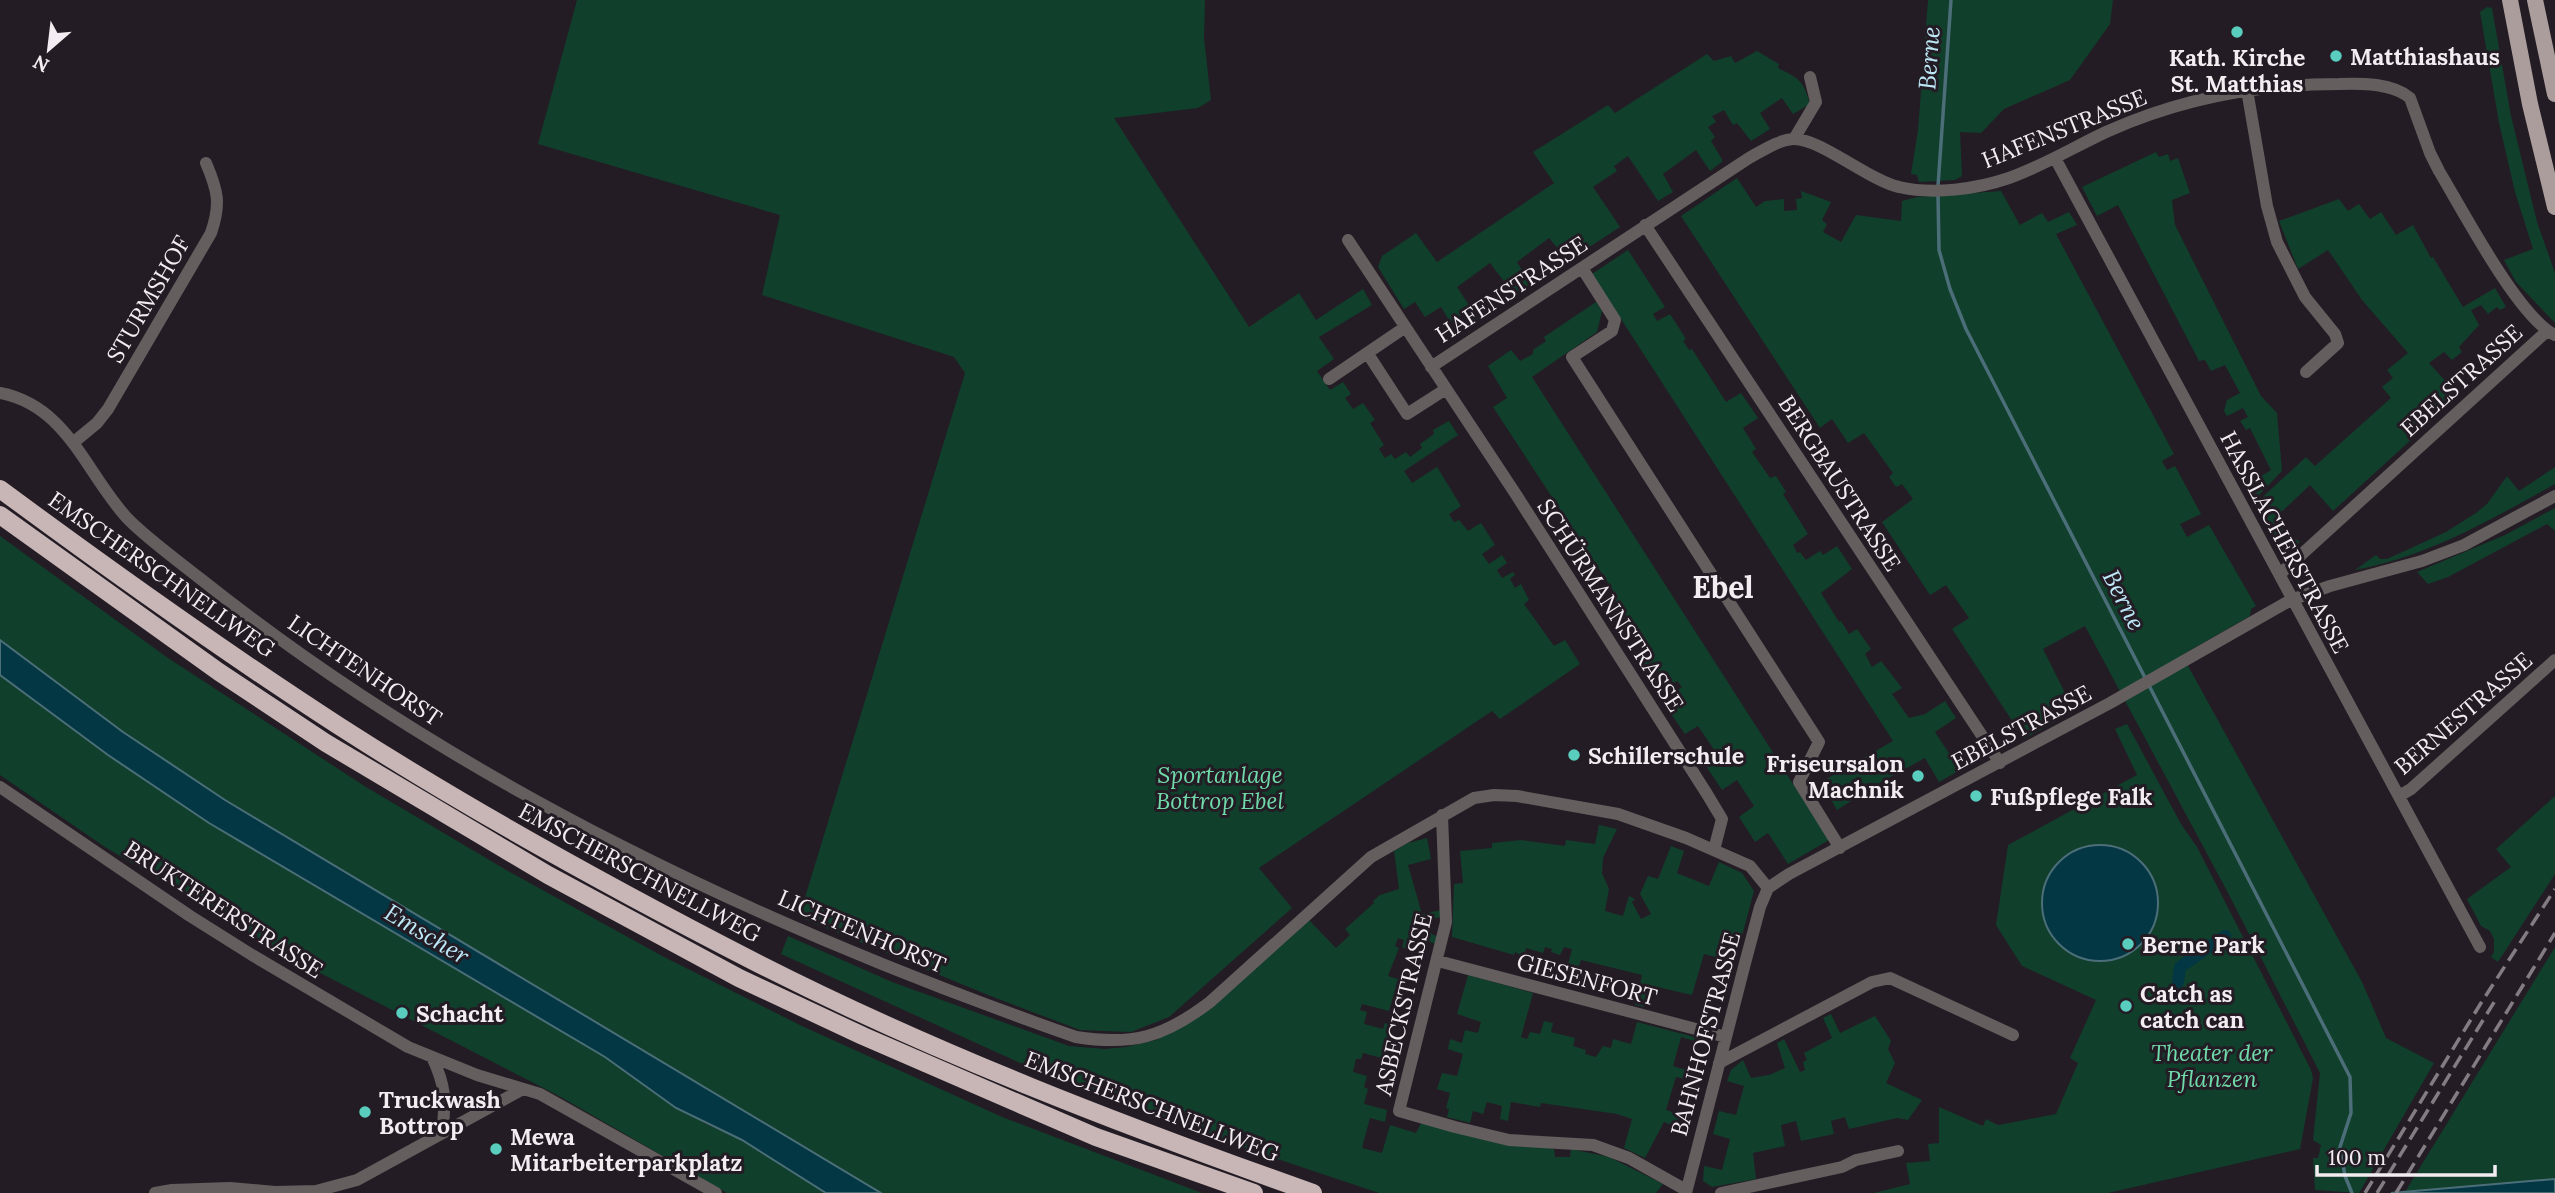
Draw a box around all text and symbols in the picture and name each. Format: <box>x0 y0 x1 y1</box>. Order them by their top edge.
north arrow <box>14 14 84 84</box>
marker: Kath. Kirche St. Matthias <box>2229 24 2245 40</box>
water label: Berne <box>1911 25 1947 91</box>
place label: Matthiashaus <box>2350 42 2500 71</box>
place label: Kath. Kirche St. Matthias <box>2169 43 2305 98</box>
marker: Matthiashaus <box>2328 48 2344 64</box>
text: N <box>29 50 53 78</box>
street label: HAFENSTRASSE <box>1977 82 2151 174</box>
street label: HAFENSTRASSE <box>1430 229 1592 349</box>
street label: STURMSHOF <box>100 230 196 368</box>
street label: EBELSTRASSE <box>2394 318 2528 442</box>
street label: BERGBAUSTRASSE <box>1772 390 1908 576</box>
street label: HASSLACHERSTRASSE <box>2214 426 2356 658</box>
street label: EMSCHERSCHNELLWEG <box>43 485 281 664</box>
street label: SCHÜRMANNSTRASSE <box>1531 493 1691 717</box>
water label: Berne <box>2096 565 2152 635</box>
district label: Ebel <box>1692 568 1754 606</box>
street label: LICHTENHORST <box>283 608 448 732</box>
street label: BERNESTRASSE <box>2388 645 2538 781</box>
street label: EBELSTRASSE <box>1946 678 2096 776</box>
place label: Schillerschule <box>1588 741 1744 770</box>
marker: Schillerschule <box>1566 747 1582 763</box>
place label: Friseursalon Machnik <box>1766 749 1904 804</box>
park label: Sportanlage Bottrop Ebel <box>1156 760 1284 815</box>
marker: Friseursalon Machnik <box>1910 768 1926 784</box>
place label: Fußpflege Falk <box>1990 782 2153 811</box>
marker: Fußpflege Falk <box>1968 788 1984 804</box>
street label: EMSCHERSCHNELLWEG <box>514 796 766 948</box>
street label: BRUKTERERSTRASSE <box>119 834 329 984</box>
street label: LICHTENHORST <box>774 883 950 979</box>
water label: Emscher <box>379 897 475 971</box>
street label: ASBECKSTRASSE <box>1368 910 1438 1099</box>
street label: BAHNHOFSTRASSE <box>1664 929 1746 1139</box>
place label: Berne Park <box>2142 930 2265 959</box>
marker: Berne Park <box>2120 936 2136 952</box>
street label: GIESENFORT <box>1514 946 1661 1012</box>
place label: Catch as catch can <box>2140 979 2245 1034</box>
marker: Catch as catch can <box>2118 998 2134 1014</box>
place label: Schacht <box>416 999 504 1028</box>
marker: Schacht <box>394 1005 410 1021</box>
park label: Theater der Pflanzen <box>2151 1038 2273 1093</box>
street label: EMSCHERSCHNELLWEG <box>1021 1044 1284 1168</box>
place label: Truckwash Bottrop <box>379 1085 501 1140</box>
marker: Truckwash Bottrop <box>357 1104 373 1120</box>
place label: Mewa Mitarbeiterparkplatz <box>510 1122 743 1177</box>
scale bar <box>2317 1134 2496 1178</box>
marker: Mewa Mitarbeiterparkplatz <box>488 1141 504 1157</box>
text: 100 m <box>2328 1144 2386 1171</box>

